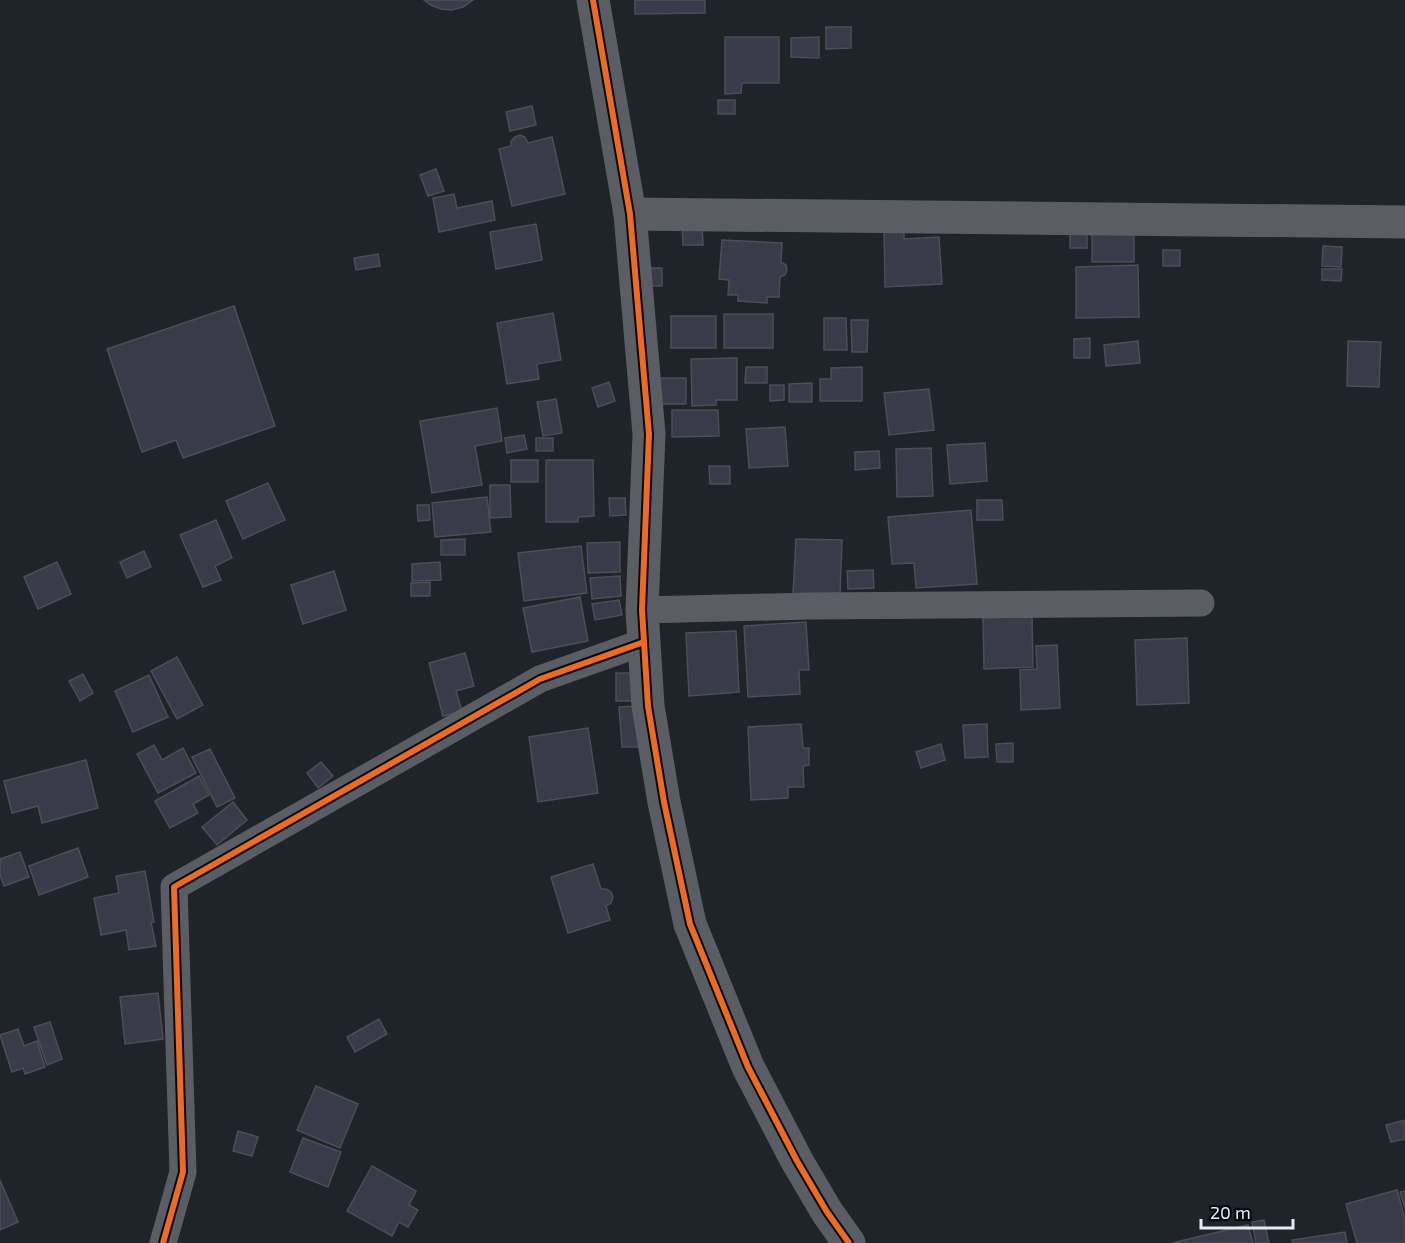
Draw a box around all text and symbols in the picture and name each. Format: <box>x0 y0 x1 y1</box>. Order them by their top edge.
scale bar <box>1201 1192 1292 1230</box>
text: 20 m <box>1210 1201 1251 1223</box>

